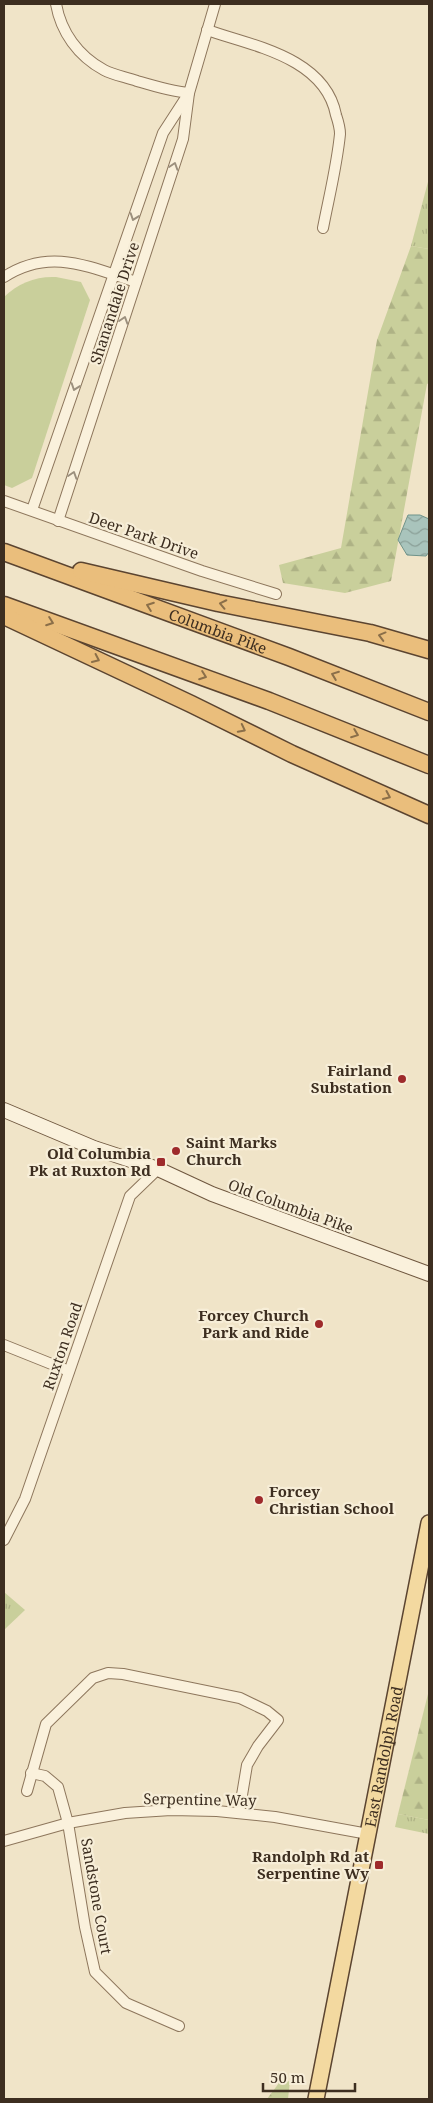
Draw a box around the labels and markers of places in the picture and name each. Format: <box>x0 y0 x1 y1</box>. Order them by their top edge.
place label: Fairland Substation <box>311 1060 392 1097</box>
marker: Fairland Substation <box>396 1073 408 1085</box>
place label: Saint Marks Church <box>186 1132 277 1169</box>
place label: Old Columbia Pk at Ruxton Rd <box>29 1143 151 1180</box>
marker: Saint Marks Church <box>170 1145 182 1157</box>
marker: Old Columbia Pk at Ruxton Rd <box>155 1156 167 1168</box>
place label: Forcey Church Park and Ride <box>198 1305 309 1342</box>
marker: Forcey Church Park and Ride <box>313 1318 325 1330</box>
place label: Forcey Christian School <box>269 1481 395 1518</box>
marker: Forcey Christian School <box>253 1494 265 1506</box>
place label: Randolph Rd at Serpentine Wy <box>252 1846 369 1883</box>
marker: Randolph Rd at Serpentine Wy <box>373 1859 385 1871</box>

